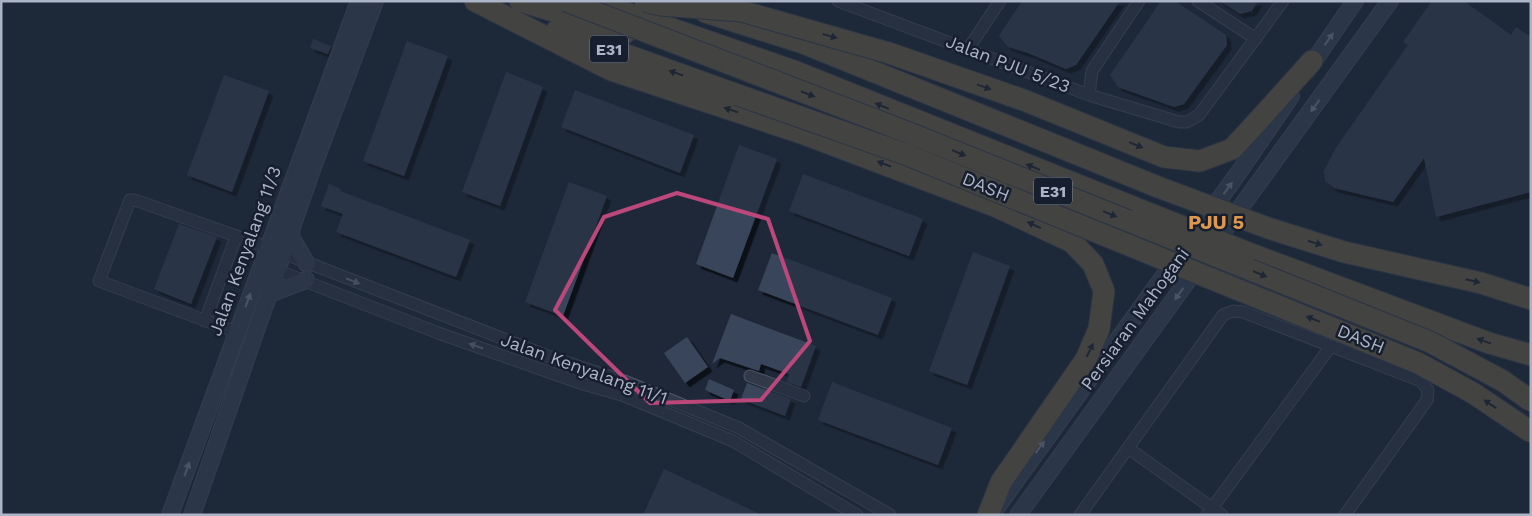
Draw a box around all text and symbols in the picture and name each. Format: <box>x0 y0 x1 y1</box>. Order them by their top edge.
street label: Jalan PJU 5/23 <box>943 30 1073 97</box>
one-way arrow <box>822 32 837 40</box>
one-way arrow <box>1324 32 1334 45</box>
road number: E31 <box>590 36 628 62</box>
one-way arrow <box>668 69 683 76</box>
one-way arrow <box>977 83 992 91</box>
one-way arrow <box>800 91 815 98</box>
one-way arrow <box>1310 99 1320 113</box>
one-way arrow <box>875 102 890 110</box>
one-way arrow <box>723 106 738 113</box>
one-way arrow <box>1129 142 1143 150</box>
one-way arrow <box>952 149 967 157</box>
one-way arrow <box>876 160 891 168</box>
street label: Jalan Kenyalang 11/3 <box>204 163 285 339</box>
one-way arrow <box>1025 163 1040 171</box>
street label: DASH <box>960 168 1013 205</box>
road number: E31 <box>1034 178 1072 205</box>
one-way arrow <box>1223 181 1233 195</box>
one-way arrow <box>1103 210 1117 218</box>
district label: PJU 5 <box>1188 210 1244 234</box>
one-way arrow <box>1027 220 1042 229</box>
one-way arrow <box>1307 240 1322 247</box>
street label: Persiaran Mahogani <box>1076 244 1193 394</box>
one-way arrow <box>1253 271 1268 279</box>
one-way arrow <box>1465 277 1480 285</box>
one-way arrow <box>346 278 360 286</box>
one-way arrow <box>1174 287 1184 301</box>
one-way arrow <box>245 292 252 307</box>
one-way arrow <box>1306 315 1320 323</box>
street label: DASH <box>1335 320 1388 357</box>
street label: Jalan Kenyalang 11/1 <box>498 329 670 408</box>
one-way arrow <box>1476 337 1491 345</box>
one-way arrow <box>468 342 483 350</box>
one-way arrow <box>1086 343 1094 357</box>
one-way arrow <box>1484 399 1497 409</box>
one-way arrow <box>1035 440 1045 454</box>
one-way arrow <box>183 461 191 476</box>

